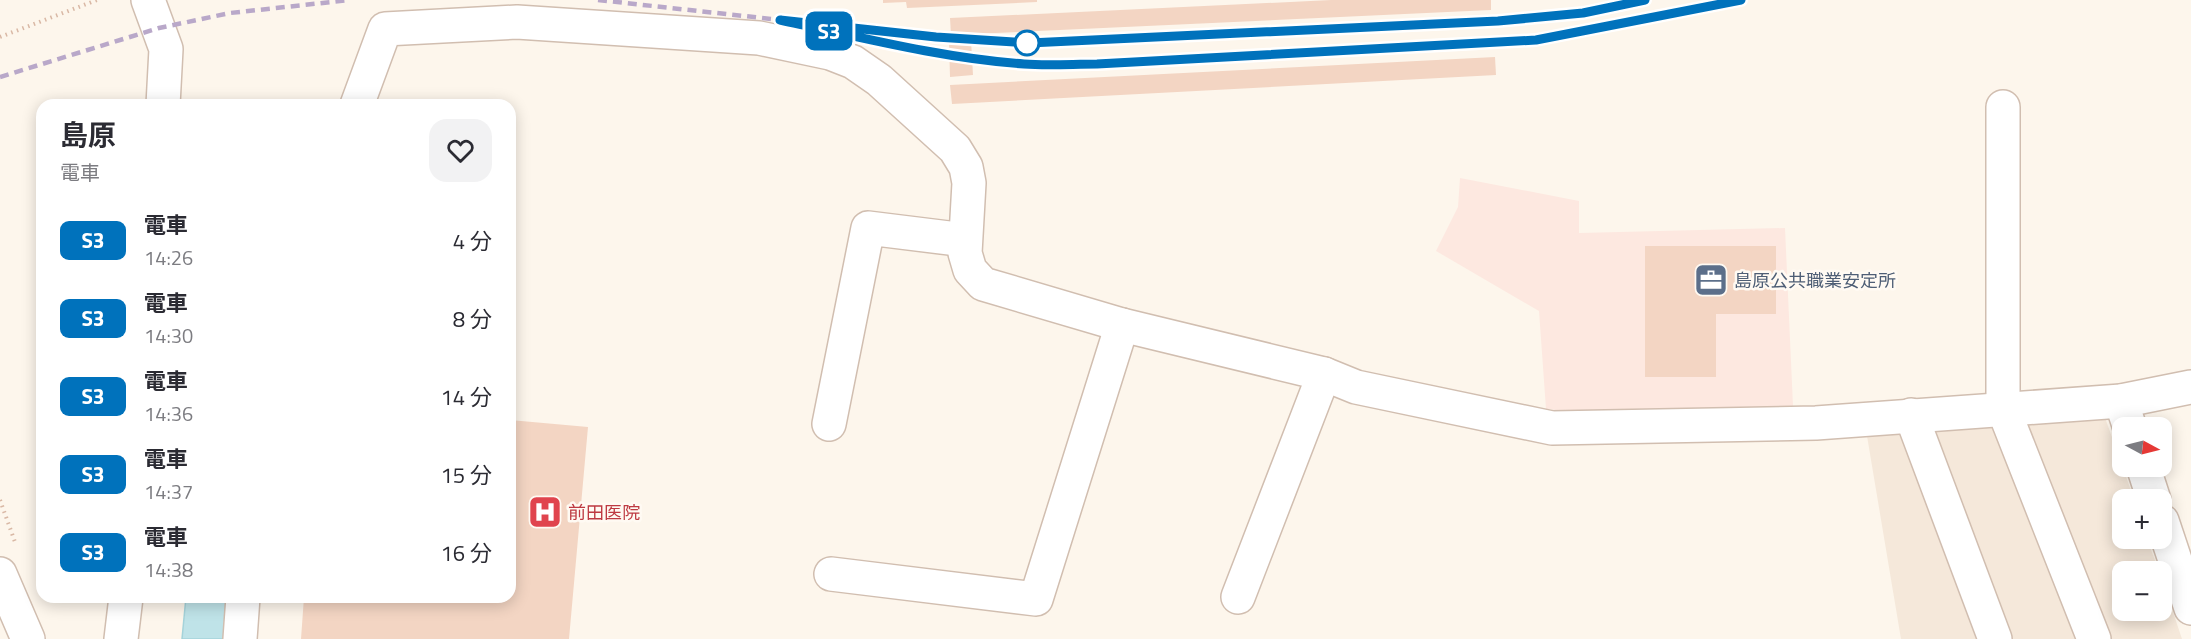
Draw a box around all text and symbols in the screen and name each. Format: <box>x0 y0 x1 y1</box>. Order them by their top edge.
line badge: S3 <box>802 12 856 51</box>
text: S3 <box>817 15 841 47</box>
unlabelled marker <box>1014 30 1040 56</box>
text: 島原 <box>60 113 116 156</box>
button: heart <box>429 119 492 182</box>
text: 電車 <box>60 157 100 188</box>
text: 電車 <box>144 208 188 242</box>
text: S3 <box>81 224 105 256</box>
text: 4 分 <box>453 224 492 258</box>
text: 14:26 <box>144 242 193 273</box>
office icon: 島原公共職業安定所 <box>1693 262 1729 298</box>
place label: 島原公共職業安定所 <box>1734 267 1896 294</box>
text: 電車 <box>144 286 188 320</box>
text: S3 <box>81 302 105 334</box>
text: 8 分 <box>453 302 492 336</box>
text: 14:30 <box>144 320 193 351</box>
text: 電車 <box>144 364 188 398</box>
text: S3 <box>81 380 105 412</box>
text: 14 分 <box>441 380 492 414</box>
text: 14:36 <box>144 398 193 429</box>
north arrow <box>2112 417 2172 477</box>
map controls <box>2112 417 2172 621</box>
text: 電車 <box>144 442 188 476</box>
text: S3 <box>81 458 105 490</box>
text: 15 分 <box>441 458 492 492</box>
text: 14:37 <box>144 476 193 507</box>
button: + <box>2112 489 2172 549</box>
hospital icon: 前田医院 <box>527 494 563 530</box>
place label: 前田医院 <box>568 499 640 526</box>
text: 電車 <box>144 520 188 554</box>
text: S3 <box>81 536 105 568</box>
text: 16 分 <box>441 536 492 570</box>
text: 14:38 <box>144 554 193 585</box>
button: − <box>2112 561 2172 621</box>

